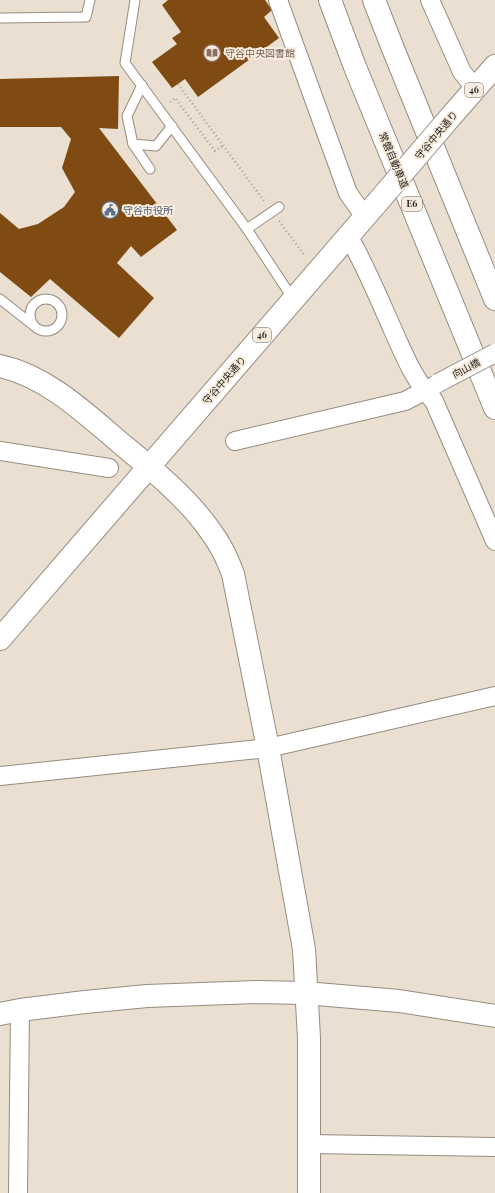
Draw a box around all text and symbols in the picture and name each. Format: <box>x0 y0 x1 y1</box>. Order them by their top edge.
library icon: 守谷中央図書館 <box>202 43 222 63</box>
place label: 守谷中央図書館 <box>225 46 295 60</box>
road number: 46 <box>465 83 483 97</box>
street label: 守谷中央通り <box>411 108 461 162</box>
street label: 常磐自動車道 <box>376 130 412 190</box>
road number: E6 <box>402 197 422 211</box>
public building icon: 守谷市役所 <box>100 200 120 220</box>
place label: 守谷市役所 <box>123 203 173 217</box>
road number: 46 <box>253 328 271 342</box>
street label: 守谷中央通り <box>199 353 249 407</box>
street label: 向山橋 <box>449 355 483 381</box>

